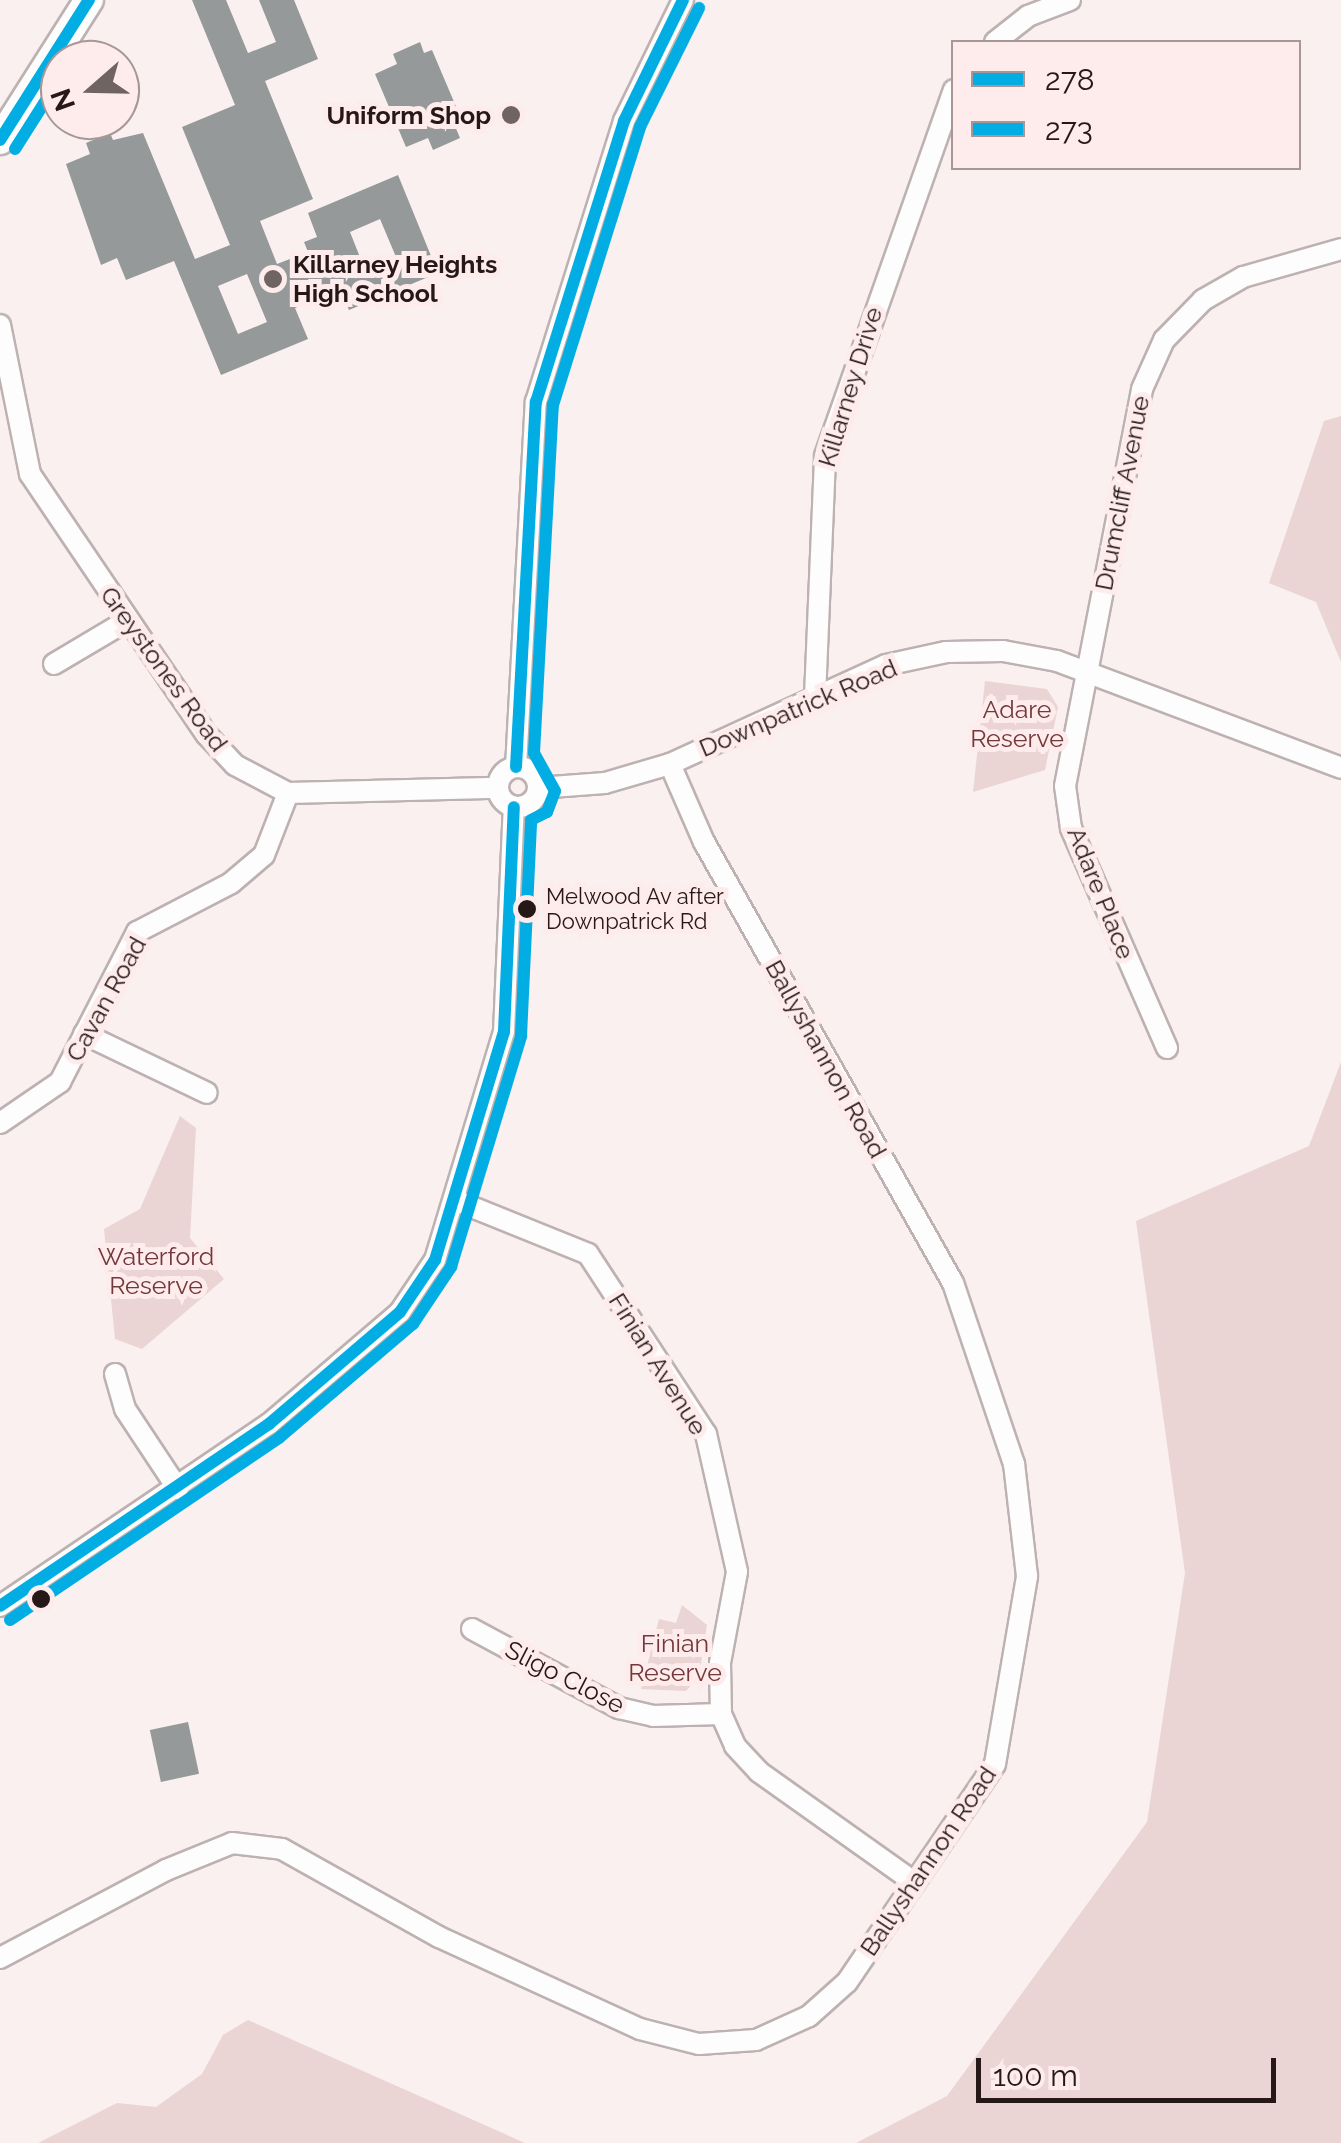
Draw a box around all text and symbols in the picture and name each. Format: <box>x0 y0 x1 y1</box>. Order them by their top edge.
north arrow <box>40 40 140 140</box>
legend <box>951 40 1301 170</box>
text: 278 <box>1045 62 1094 97</box>
text: N <box>44 84 82 115</box>
place label: Uniform Shop <box>326 100 491 130</box>
marker: Uniform Shop <box>500 104 522 126</box>
text: 273 <box>1045 112 1093 147</box>
place label: Killarney Heights High School <box>293 250 498 309</box>
marker: Killarney Heights High School <box>262 268 284 290</box>
street label: Killarney Drive <box>811 303 889 471</box>
street label: Drumcliff Avenue <box>1088 392 1156 594</box>
street label: Greystones Road <box>94 581 234 757</box>
street label: Downpatrick Road <box>695 653 901 763</box>
park label: Adare Reserve <box>970 695 1064 754</box>
street label: Adare Place <box>1061 823 1141 963</box>
place label: Melwood Av after Downpatrick Rd <box>546 883 725 934</box>
marker: Melwood Av after Downpatrick Rd <box>517 899 537 919</box>
street label: Cavan Road <box>59 931 153 1067</box>
street label: Ballyshannon Road <box>759 955 893 1163</box>
park label: Waterford Reserve <box>98 1242 214 1301</box>
street label: Finian Avenue <box>602 1287 714 1441</box>
unlabelled marker <box>31 1589 51 1609</box>
park label: Finian Reserve <box>628 1629 722 1688</box>
street label: Sligo Close <box>500 1634 630 1720</box>
street label: Ballyshannon Road <box>854 1761 1002 1961</box>
scale bar <box>981 2038 1281 2100</box>
text: 100 m <box>993 2058 1078 2093</box>

